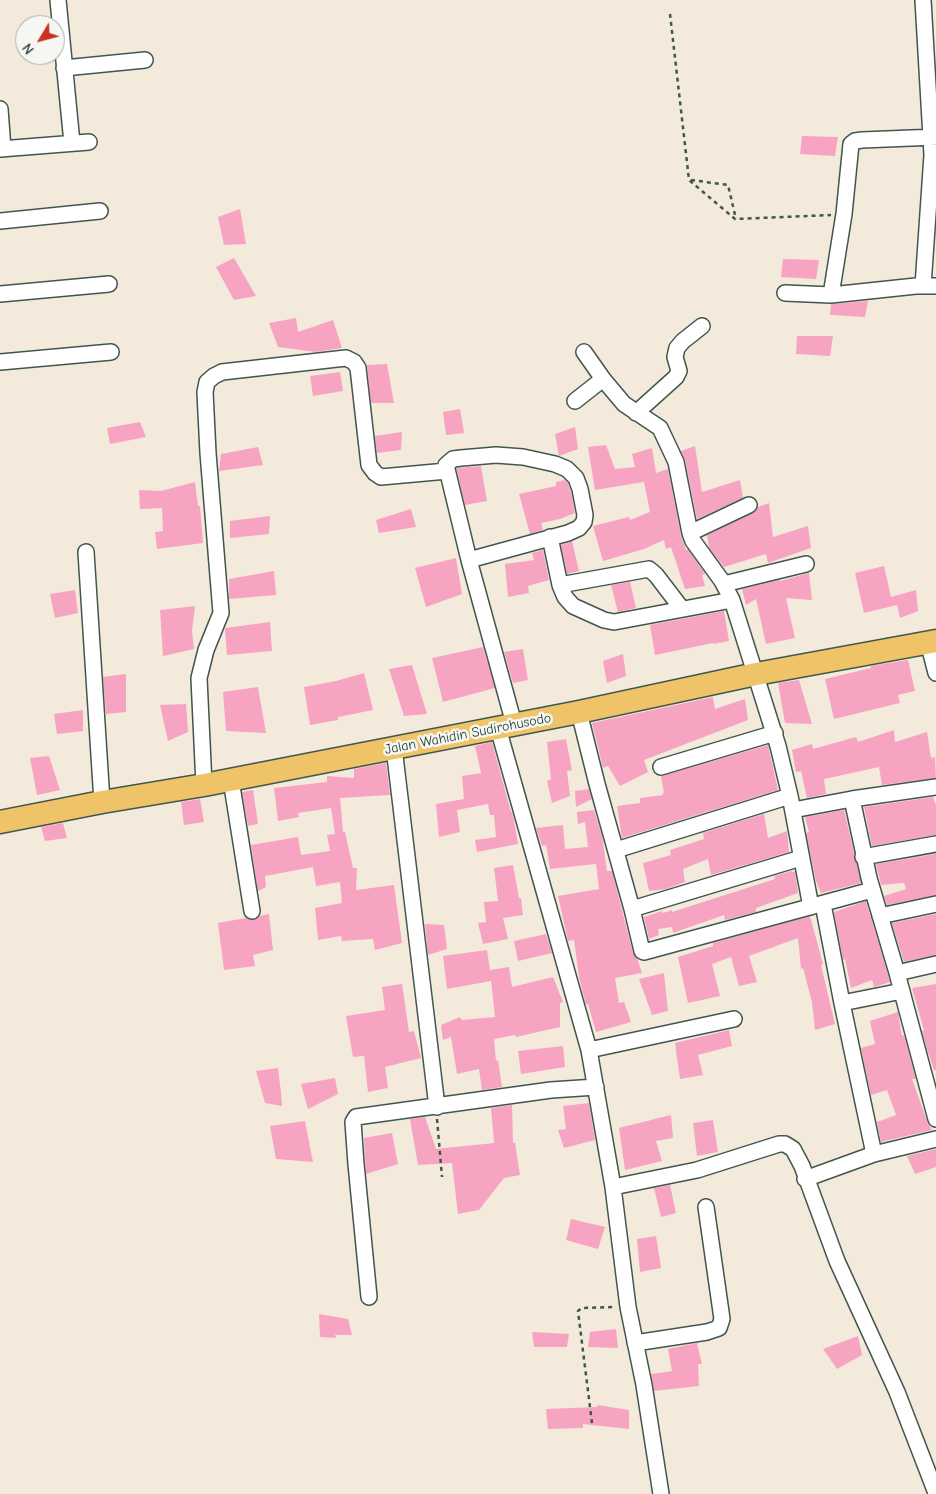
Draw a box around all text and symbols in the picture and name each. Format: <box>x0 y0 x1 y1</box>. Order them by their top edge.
north arrow <box>15 15 65 65</box>
text: N <box>19 40 38 57</box>
street label: Jalan Wahidin Sudirohusodo <box>383 710 553 758</box>

